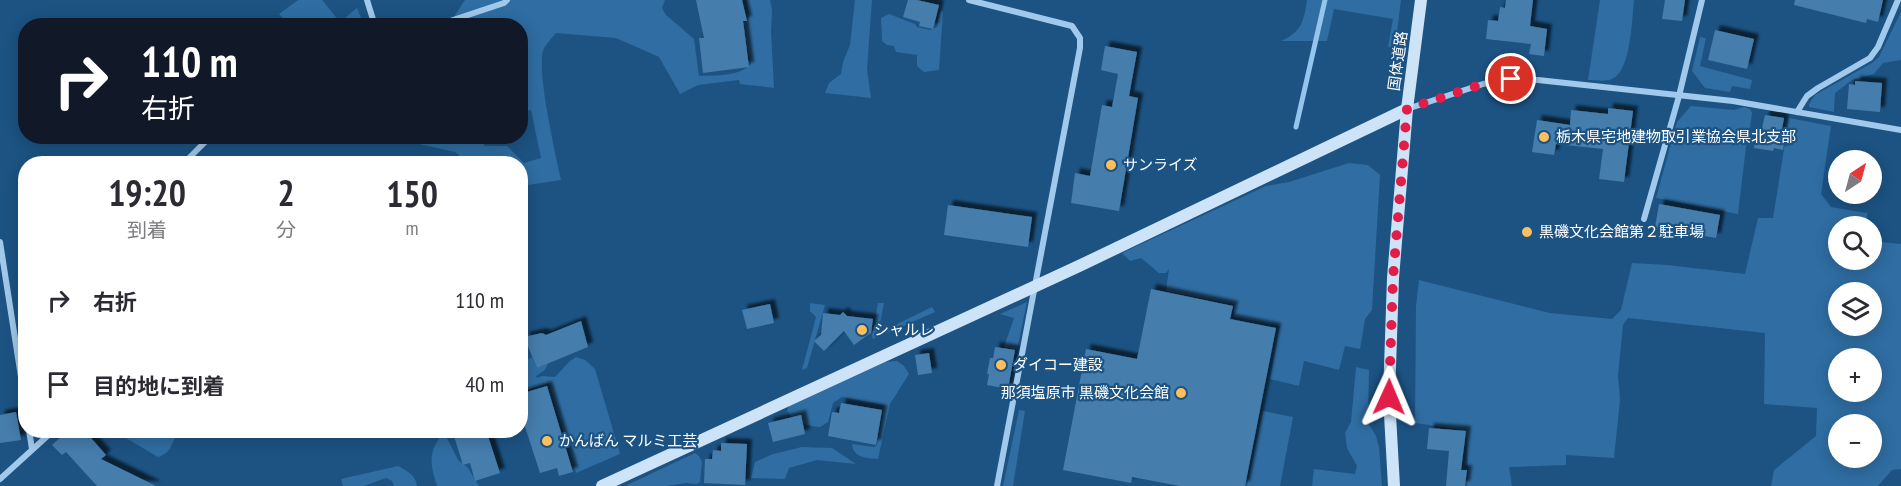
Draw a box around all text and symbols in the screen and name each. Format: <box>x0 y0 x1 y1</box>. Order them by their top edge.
street label: 国体道路 <box>1384 30 1411 92</box>
text: 110 m <box>141 34 238 89</box>
icon: right <box>42 42 120 120</box>
pin <box>1485 53 1536 104</box>
icon: arrive <box>1494 62 1527 95</box>
text: 右折 <box>141 91 195 125</box>
place label: 栃木県宅地建物取引業協会県北支部 <box>1556 127 1796 146</box>
marker: 栃木県宅地建物取引業協会県北支部 <box>1537 130 1551 144</box>
north arrow <box>1828 150 1882 204</box>
map controls <box>1828 150 1882 468</box>
place label: サンライズ <box>1123 155 1198 174</box>
marker: サンライズ <box>1104 158 1118 172</box>
text: 19:20 <box>108 169 186 216</box>
text: 2 <box>278 169 295 216</box>
text: 150 <box>386 170 438 217</box>
text: m <box>406 215 419 241</box>
button: search <box>1828 216 1882 270</box>
text: 到着 <box>127 217 167 243</box>
text: 分 <box>276 217 296 243</box>
place label: 黒磯文化会館第２駐車場 <box>1539 222 1704 241</box>
marker: 黒磯文化会館第２駐車場 <box>1520 225 1534 239</box>
button: layers <box>1828 282 1882 336</box>
icon: right <box>42 284 75 317</box>
text: 110 m <box>455 286 504 314</box>
text: 右折 <box>93 288 137 316</box>
place label: シャルレ <box>874 320 934 339</box>
marker: シャルレ <box>855 323 869 337</box>
button: + <box>1828 348 1882 402</box>
place label: ダイコー建設 <box>1013 355 1103 374</box>
marker: ダイコー建設 <box>994 358 1008 372</box>
position arrow <box>1357 365 1421 429</box>
icon: arrive <box>42 368 75 401</box>
text: 40 m <box>465 370 504 398</box>
text: 目的地に到着 <box>93 372 225 400</box>
place label: 那須塩原市 黒磯文化会館 <box>1001 383 1169 402</box>
marker: 那須塩原市 黒磯文化会館 <box>1174 386 1188 400</box>
button: − <box>1828 414 1882 468</box>
place label: かんばん マルミ工芸 <box>559 431 697 450</box>
marker: かんばん マルミ工芸 <box>540 434 554 448</box>

